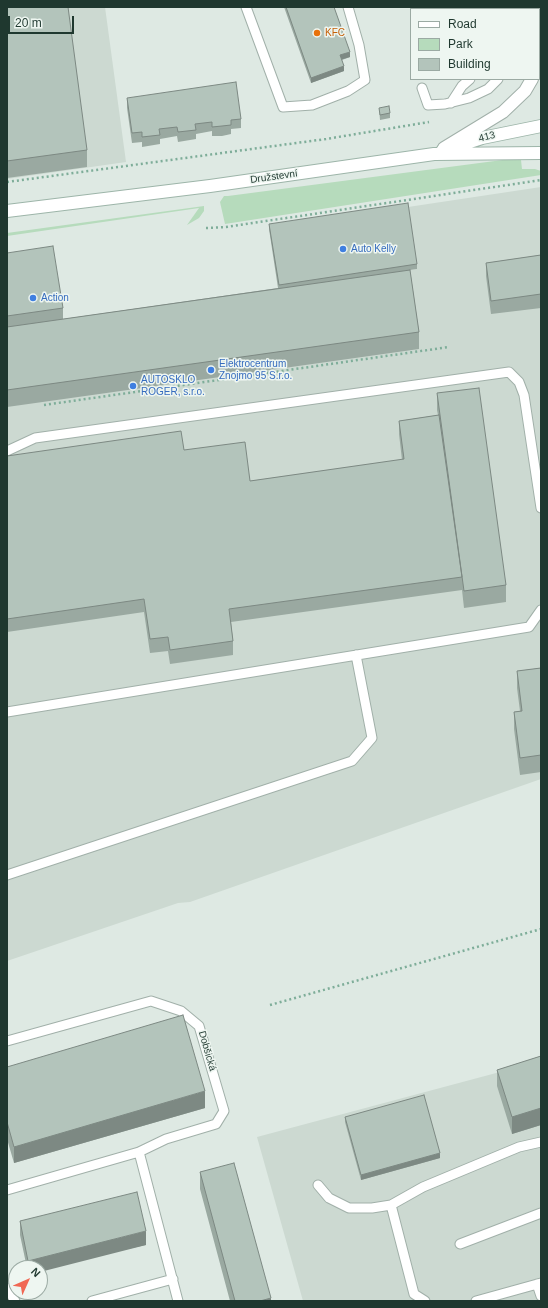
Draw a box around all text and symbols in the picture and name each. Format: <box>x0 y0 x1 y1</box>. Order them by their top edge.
scale bar <box>10 8 76 34</box>
legend <box>410 8 540 80</box>
text: 20 m <box>15 16 42 30</box>
text: Road <box>448 17 477 31</box>
place label: KFC <box>325 27 345 39</box>
marker: KFC <box>312 28 322 38</box>
text: Park <box>448 37 473 51</box>
text: Building <box>448 57 491 71</box>
street label: 413 <box>477 129 497 145</box>
street label: Družstevní <box>250 168 298 186</box>
place label: Auto Kelly <box>351 243 396 255</box>
marker: Auto Kelly <box>338 244 348 254</box>
place label: Action <box>41 292 69 304</box>
marker: Action <box>28 293 38 303</box>
place label: Elektrocentrum Znojmo 95 S.r.o. <box>219 358 292 382</box>
marker: Elektrocentrum Znojmo 95 S.r.o. <box>206 365 216 375</box>
place label: AUTOSKLO ROGER, s.r.o. <box>141 374 205 398</box>
marker: AUTOSKLO ROGER, s.r.o. <box>128 381 138 391</box>
street label: Dobšická <box>196 1030 218 1072</box>
north arrow <box>8 1260 48 1300</box>
text: N <box>29 1265 43 1279</box>

